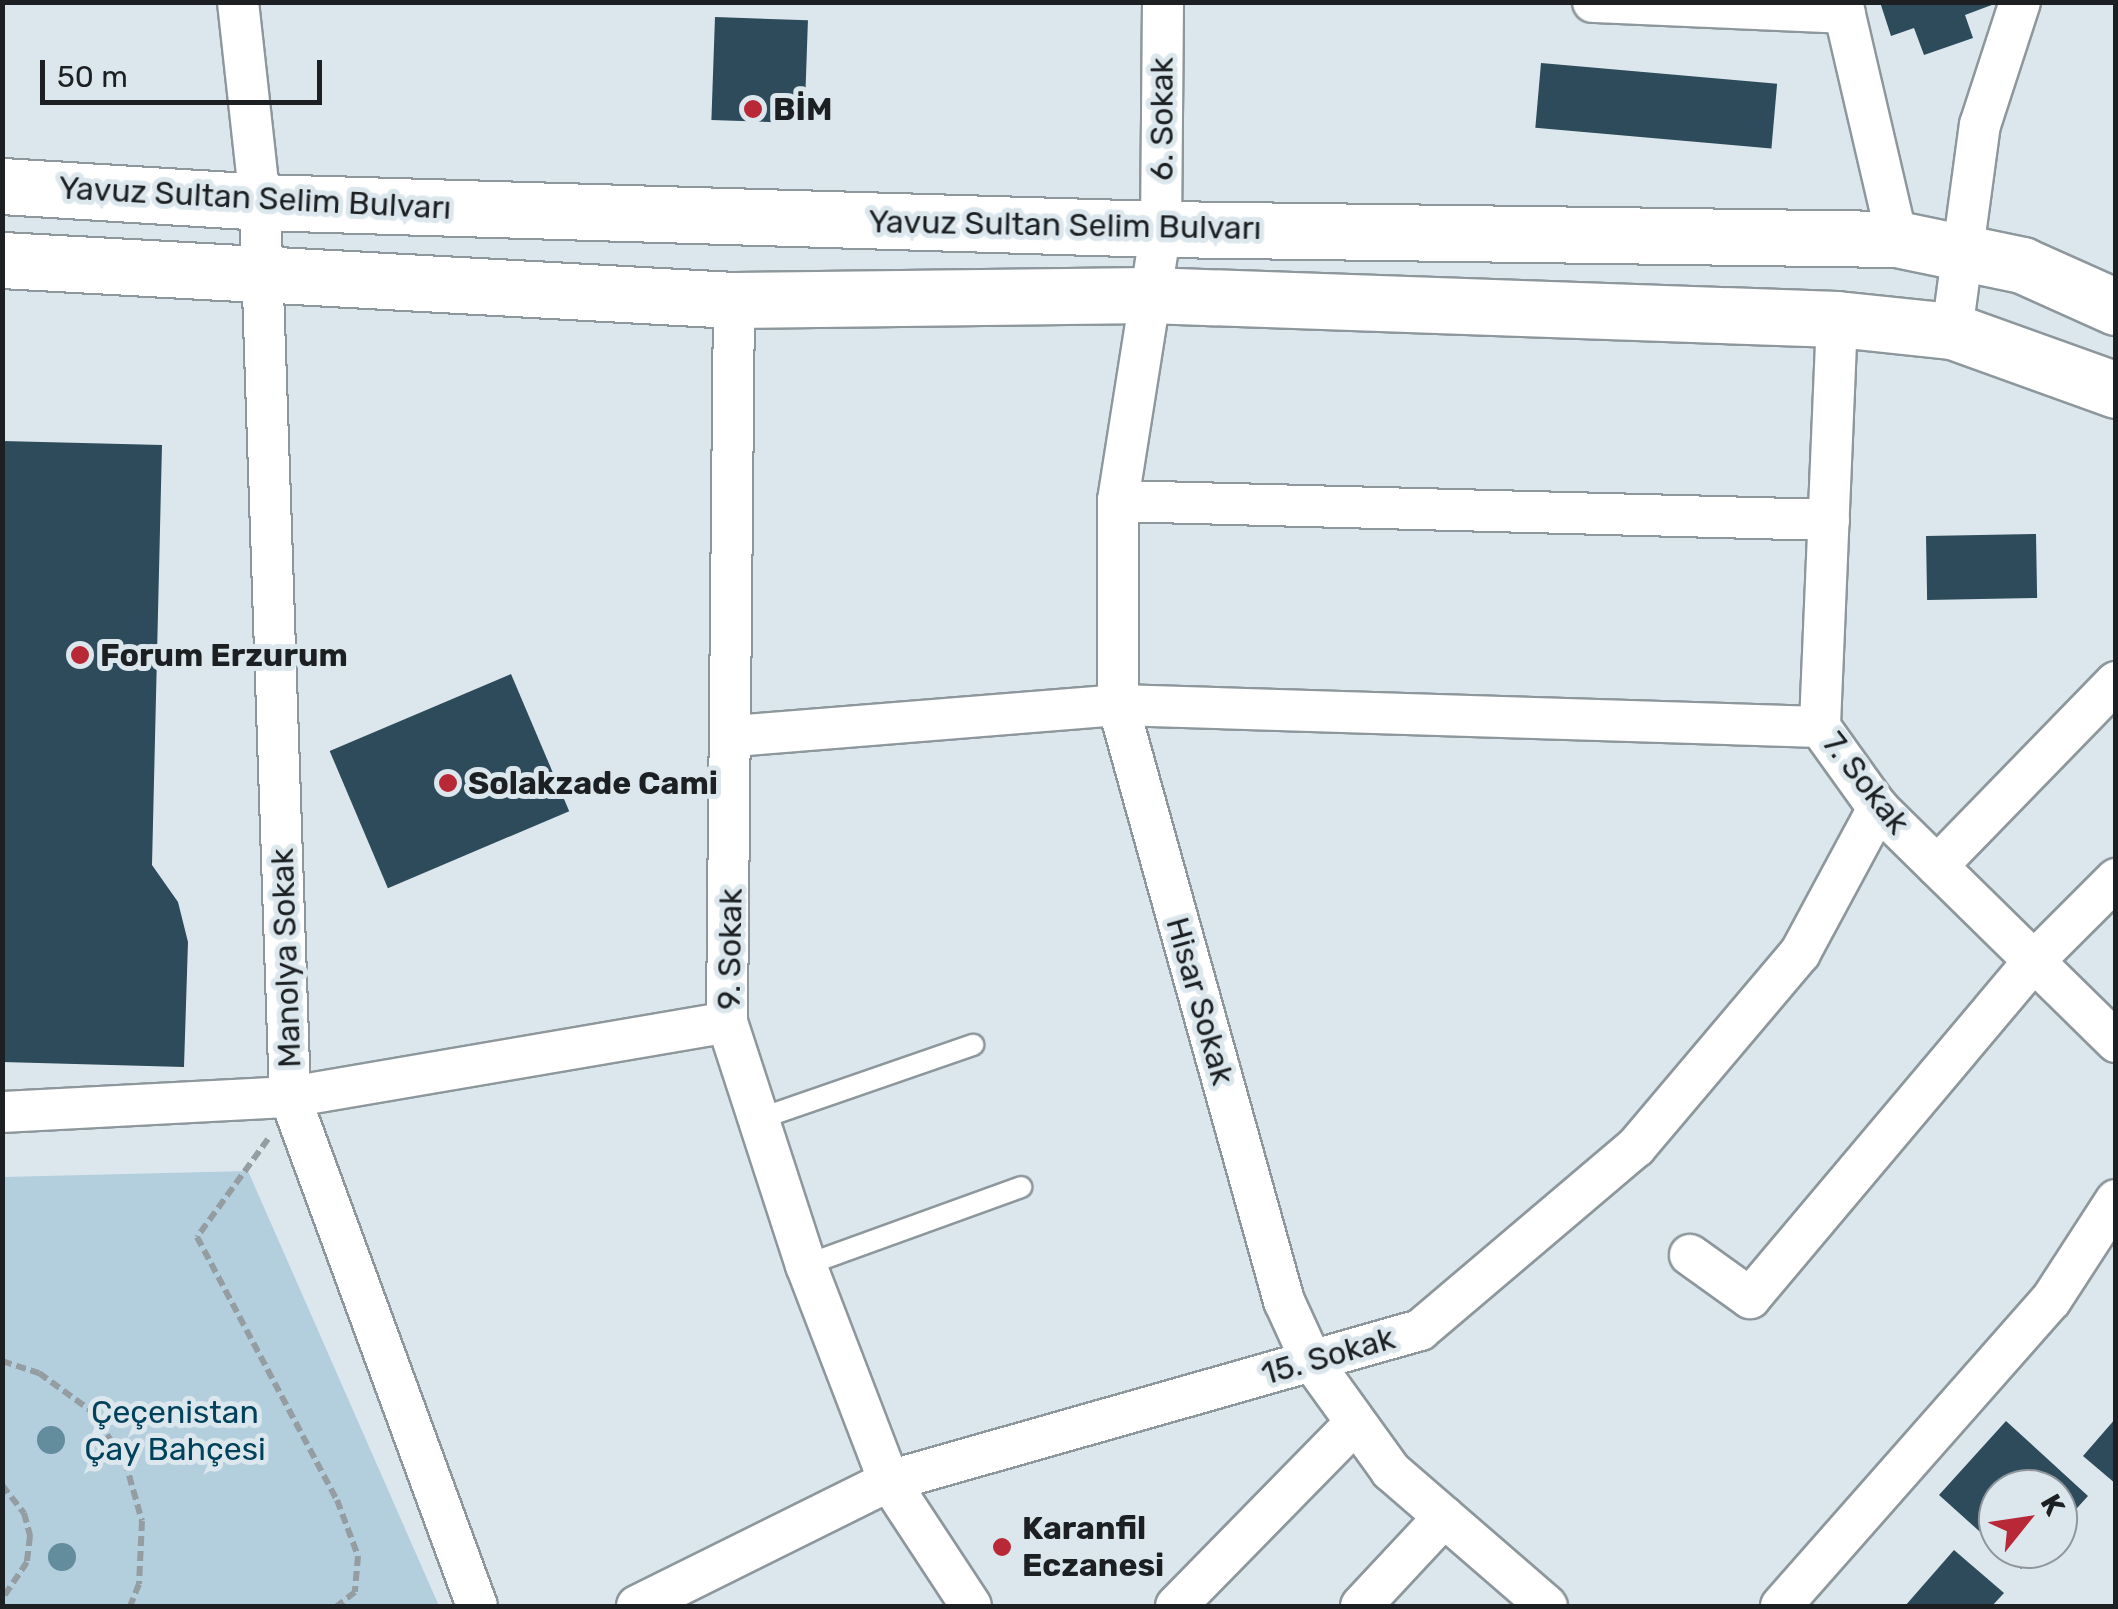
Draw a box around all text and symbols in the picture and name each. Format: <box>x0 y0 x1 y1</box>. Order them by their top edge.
scale bar <box>45 40 328 102</box>
street label: 6. Sokak <box>1143 57 1181 181</box>
text: 50 m <box>57 59 128 95</box>
place label: BİM <box>773 90 832 128</box>
marker: BİM <box>742 98 764 120</box>
street label: Yavuz Sultan Selim Bulvarı <box>58 169 452 227</box>
street label: Yavuz Sultan Selim Bulvarı <box>868 202 1262 248</box>
place label: Forum Erzurum <box>100 636 348 674</box>
marker: Forum Erzurum <box>69 644 91 666</box>
street label: 7. Sokak <box>1814 724 1918 842</box>
place label: Solakzade Cami <box>468 764 718 802</box>
marker: Solakzade Cami <box>437 772 459 794</box>
street label: Manolya Sokak <box>263 848 309 1068</box>
street label: 9. Sokak <box>710 888 750 1010</box>
street label: Hisar Sokak <box>1158 912 1242 1090</box>
street label: 15. Sokak <box>1257 1319 1399 1393</box>
park label: Çeçenistan Çay Bahçesi <box>84 1394 266 1469</box>
north arrow <box>1978 1469 2078 1569</box>
text: K <box>2034 1488 2072 1521</box>
place label: Karanfil Eczanesi <box>1022 1510 1164 1585</box>
marker: Karanfil Eczanesi <box>991 1536 1013 1558</box>

